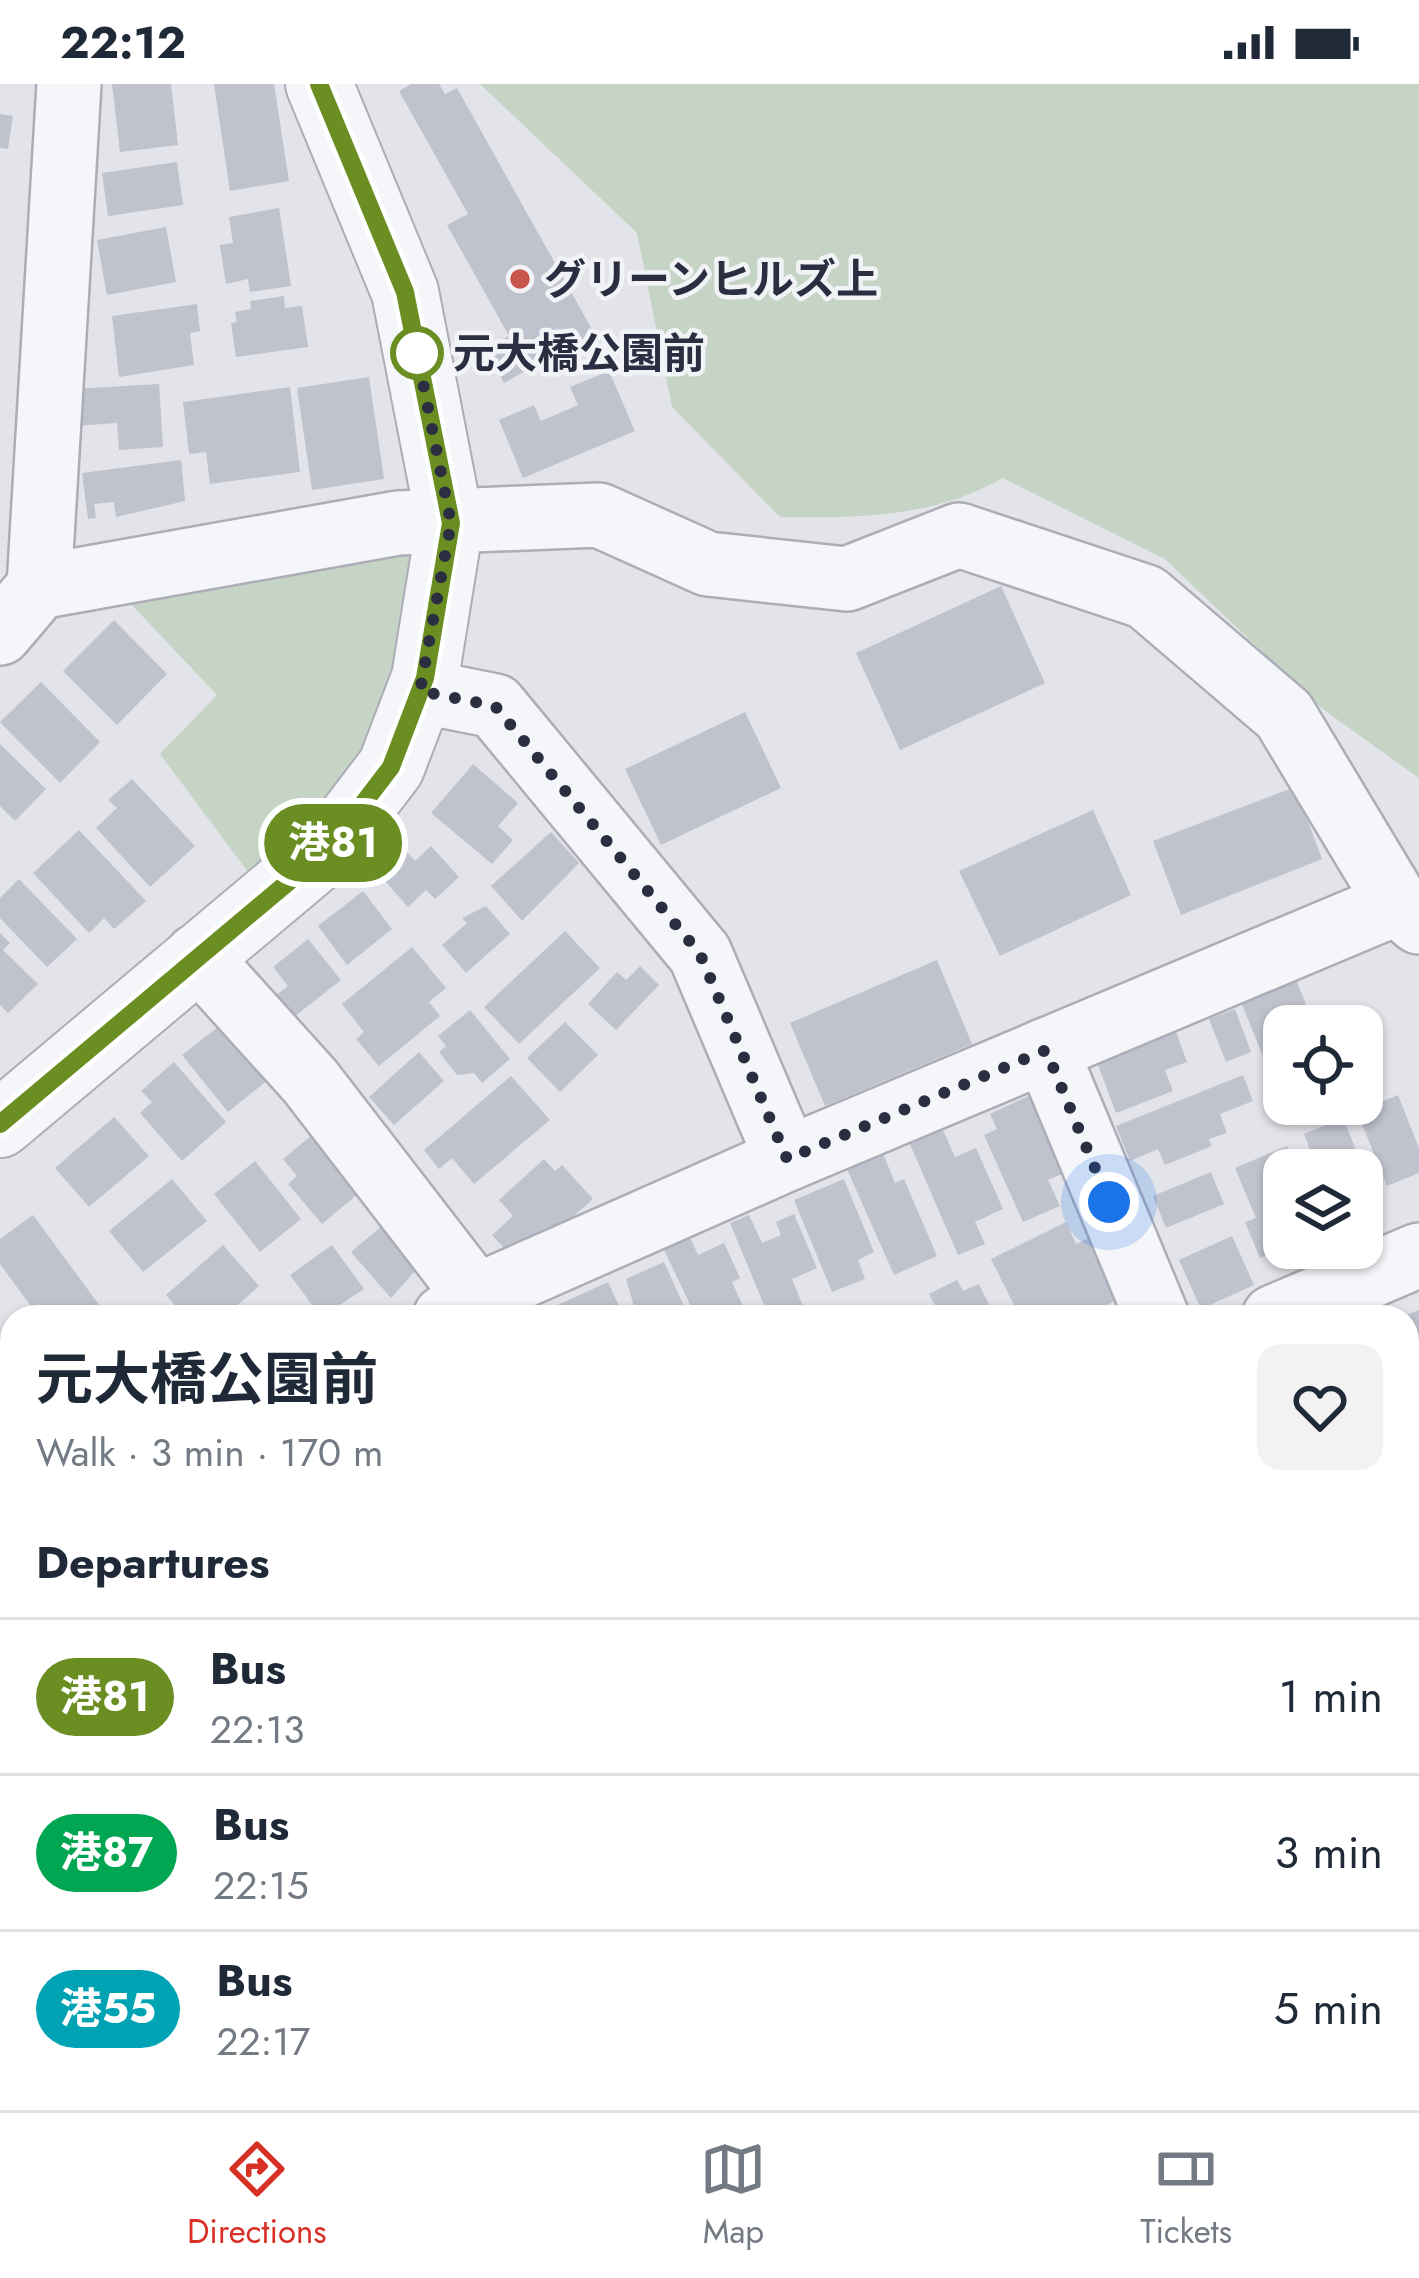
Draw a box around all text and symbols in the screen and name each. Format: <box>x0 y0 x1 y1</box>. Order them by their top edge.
text: 22:12 <box>60 10 186 75</box>
place label: グリーンヒルズ上 <box>544 249 878 310</box>
marker: グリーンヒルズ上 <box>507 266 533 292</box>
place label: 元大橋公園前 <box>453 323 705 384</box>
marker: 元大橋公園前 <box>392 328 442 378</box>
line badge: 港81 <box>264 804 402 882</box>
text: 港81 <box>288 812 378 873</box>
map controls <box>1263 1005 1383 1269</box>
button: locate <box>1263 1005 1383 1125</box>
button: layers <box>1263 1149 1383 1269</box>
your location <box>1079 1172 1139 1232</box>
text: 元大橋公園前 <box>36 1338 378 1420</box>
button: heart <box>1257 1344 1383 1470</box>
text: Walk · 3 min · 170 m <box>36 1424 383 1481</box>
text: Departures <box>36 1530 270 1595</box>
text: Bus <box>210 1636 286 1701</box>
text: 1 min <box>1279 1664 1383 1729</box>
text: 港81 <box>60 1666 150 1727</box>
text: 22:13 <box>210 1701 305 1758</box>
text: Bus <box>213 1792 289 1857</box>
text: 3 min <box>1275 1820 1383 1885</box>
text: 港87 <box>60 1822 153 1883</box>
text: 22:15 <box>213 1857 309 1914</box>
text: Bus <box>216 1948 292 2013</box>
text: 5 min <box>1274 1976 1383 2041</box>
text: 港55 <box>60 1978 156 2039</box>
text: 22:17 <box>216 2013 310 2070</box>
tab: Directions <box>187 2136 327 2255</box>
tab: Map <box>700 2136 766 2255</box>
tab: Tickets <box>1140 2136 1232 2255</box>

